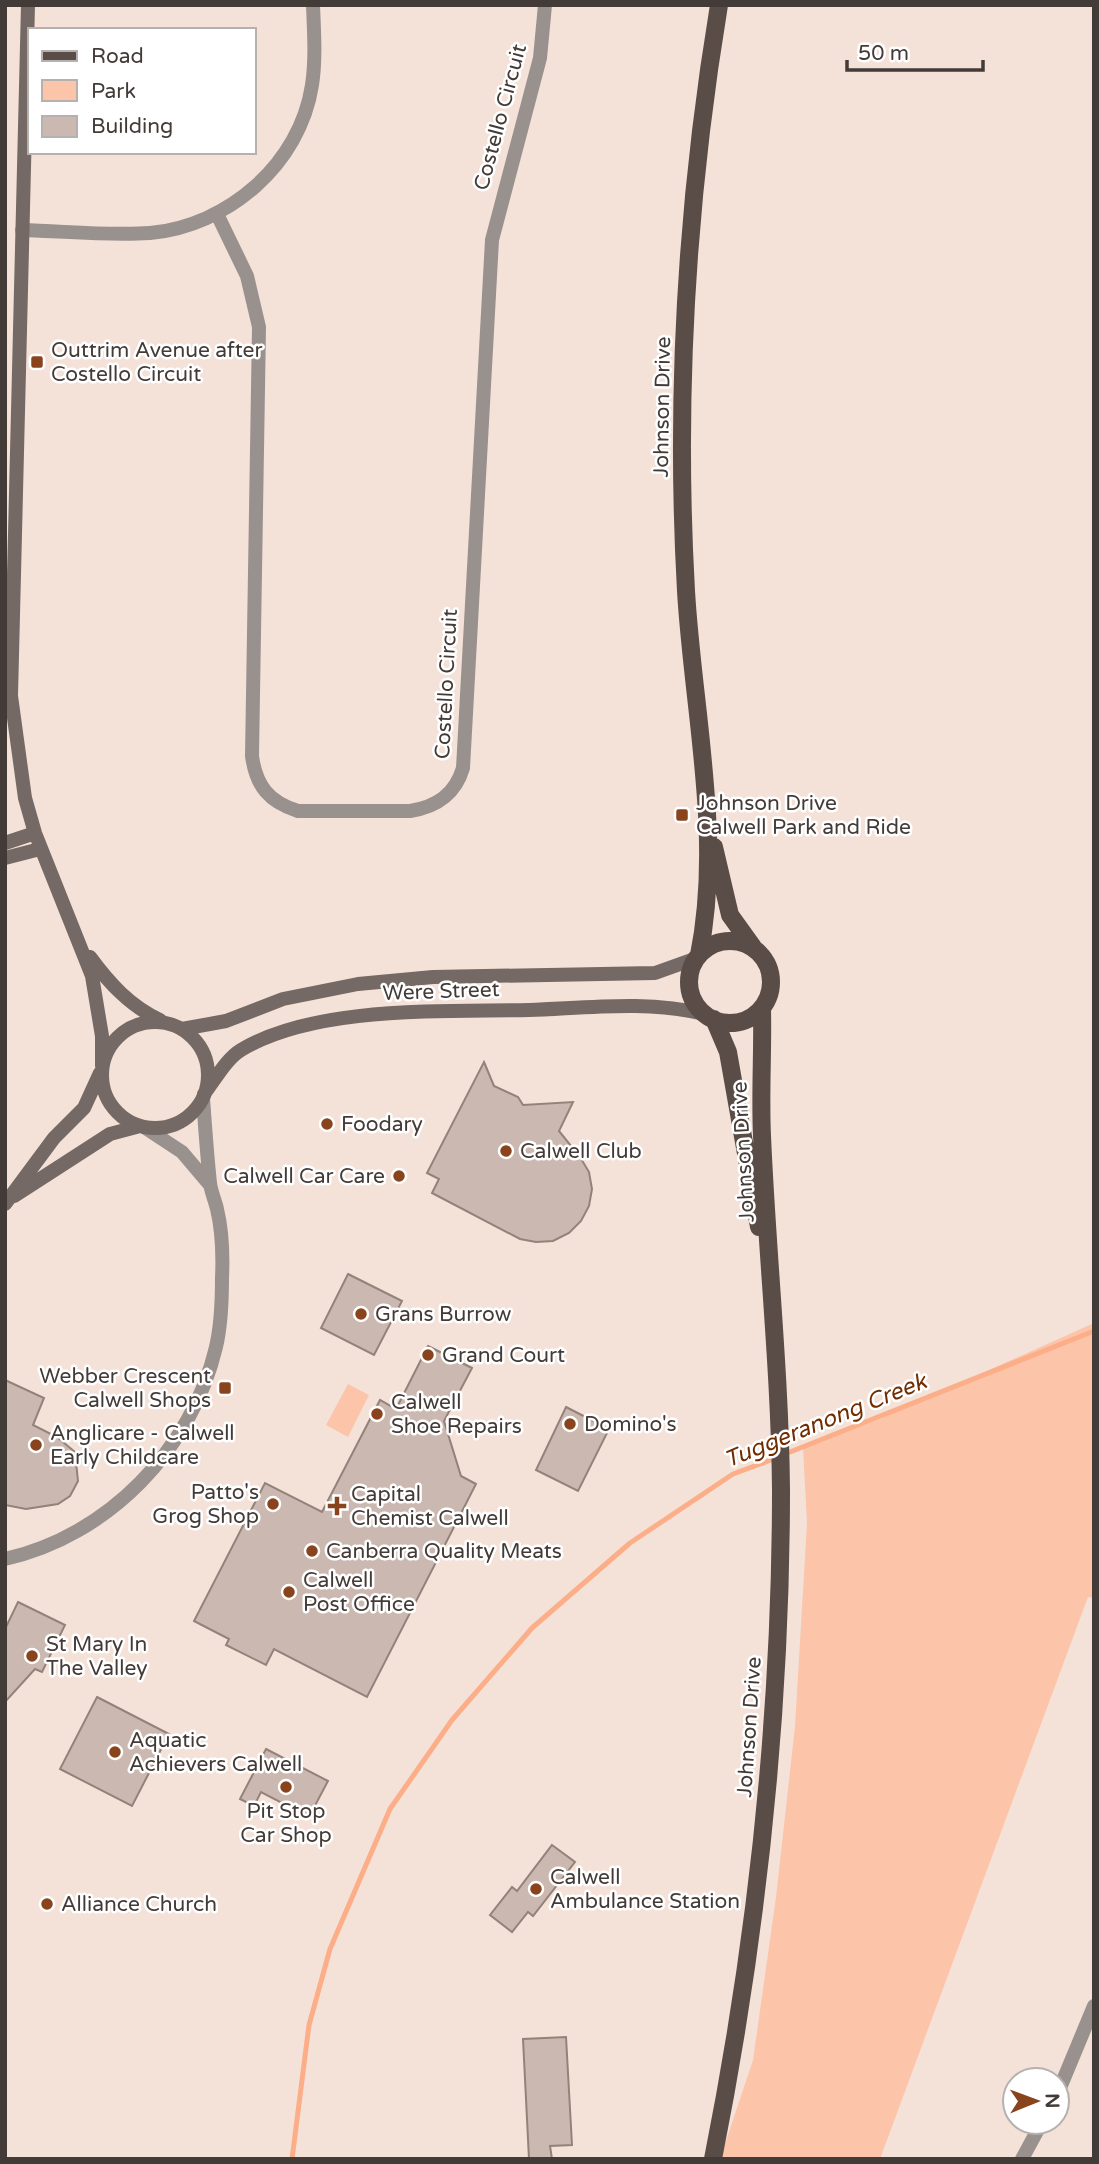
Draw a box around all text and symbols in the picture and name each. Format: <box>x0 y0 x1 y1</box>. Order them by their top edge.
legend <box>28 28 256 154</box>
scale bar <box>847 28 984 72</box>
street label: Costello Circuit <box>469 41 532 193</box>
text: 50 m <box>858 41 909 66</box>
text: Road <box>91 44 144 69</box>
text: Park <box>91 79 136 104</box>
text: Building <box>91 114 173 139</box>
street label: Johnson Drive <box>649 336 676 478</box>
place label: Outtrim Avenue after Costello Circuit <box>51 338 263 387</box>
marker: Outtrim Avenue after Costello Circuit <box>29 354 45 370</box>
street label: Costello Circuit <box>430 608 463 760</box>
place label: Johnson Drive Calwell Park and Ride <box>696 791 911 840</box>
marker: Johnson Drive Calwell Park and Ride <box>674 807 690 823</box>
street label: Were Street <box>382 977 500 1006</box>
street label: Johnson Drive <box>727 1081 760 1223</box>
place label: Foodary <box>341 1112 423 1137</box>
marker: Foodary <box>319 1116 335 1132</box>
place label: Calwell Club <box>520 1139 642 1164</box>
marker: Calwell Club <box>498 1143 514 1159</box>
place label: Calwell Car Care <box>223 1164 385 1189</box>
marker: Calwell Car Care <box>391 1168 407 1184</box>
place label: Grans Burrow <box>375 1302 512 1327</box>
marker: Grans Burrow <box>353 1306 369 1322</box>
place label: Grand Court <box>442 1343 565 1368</box>
marker: Grand Court <box>420 1347 436 1363</box>
place label: Webber Crescent Calwell Shops <box>39 1364 211 1413</box>
water label: Tuggeranong Creek <box>720 1367 932 1474</box>
marker: Webber Crescent Calwell Shops <box>217 1380 233 1396</box>
place label: Calwell Shoe Repairs <box>391 1390 522 1439</box>
marker: Calwell Shoe Repairs <box>369 1406 385 1422</box>
place label: Domino's <box>584 1412 677 1437</box>
marker: Domino's <box>562 1416 578 1432</box>
place label: Anglicare - Calwell Early Childcare <box>50 1421 235 1470</box>
marker: Anglicare - Calwell Early Childcare <box>28 1437 44 1453</box>
place label: Patto's Grog Shop <box>152 1480 259 1529</box>
place label: Capital Chemist Calwell <box>351 1482 509 1531</box>
marker: Patto's Grog Shop <box>265 1496 281 1512</box>
marker: Capital Chemist Calwell <box>329 1498 345 1514</box>
place label: Canberra Quality Meats <box>326 1539 562 1564</box>
marker: Canberra Quality Meats <box>304 1543 320 1559</box>
place label: Calwell Post Office <box>303 1568 415 1617</box>
marker: Calwell Post Office <box>281 1584 297 1600</box>
place label: St Mary In The Valley <box>46 1632 148 1681</box>
marker: St Mary In The Valley <box>24 1648 40 1664</box>
street label: Johnson Drive <box>732 1656 767 1798</box>
place label: Aquatic Achievers Calwell <box>129 1728 302 1777</box>
marker: Aquatic Achievers Calwell <box>107 1744 123 1760</box>
marker: Pit Stop Car Shop <box>278 1779 294 1795</box>
place label: Pit Stop Car Shop <box>240 1799 332 1848</box>
place label: Calwell Ambulance Station <box>550 1865 740 1914</box>
marker: Calwell Ambulance Station <box>528 1881 544 1897</box>
place label: Alliance Church <box>61 1892 217 1917</box>
marker: Alliance Church <box>39 1896 55 1912</box>
north arrow <box>1001 2066 1071 2136</box>
text: N <box>1041 2093 1063 2109</box>

